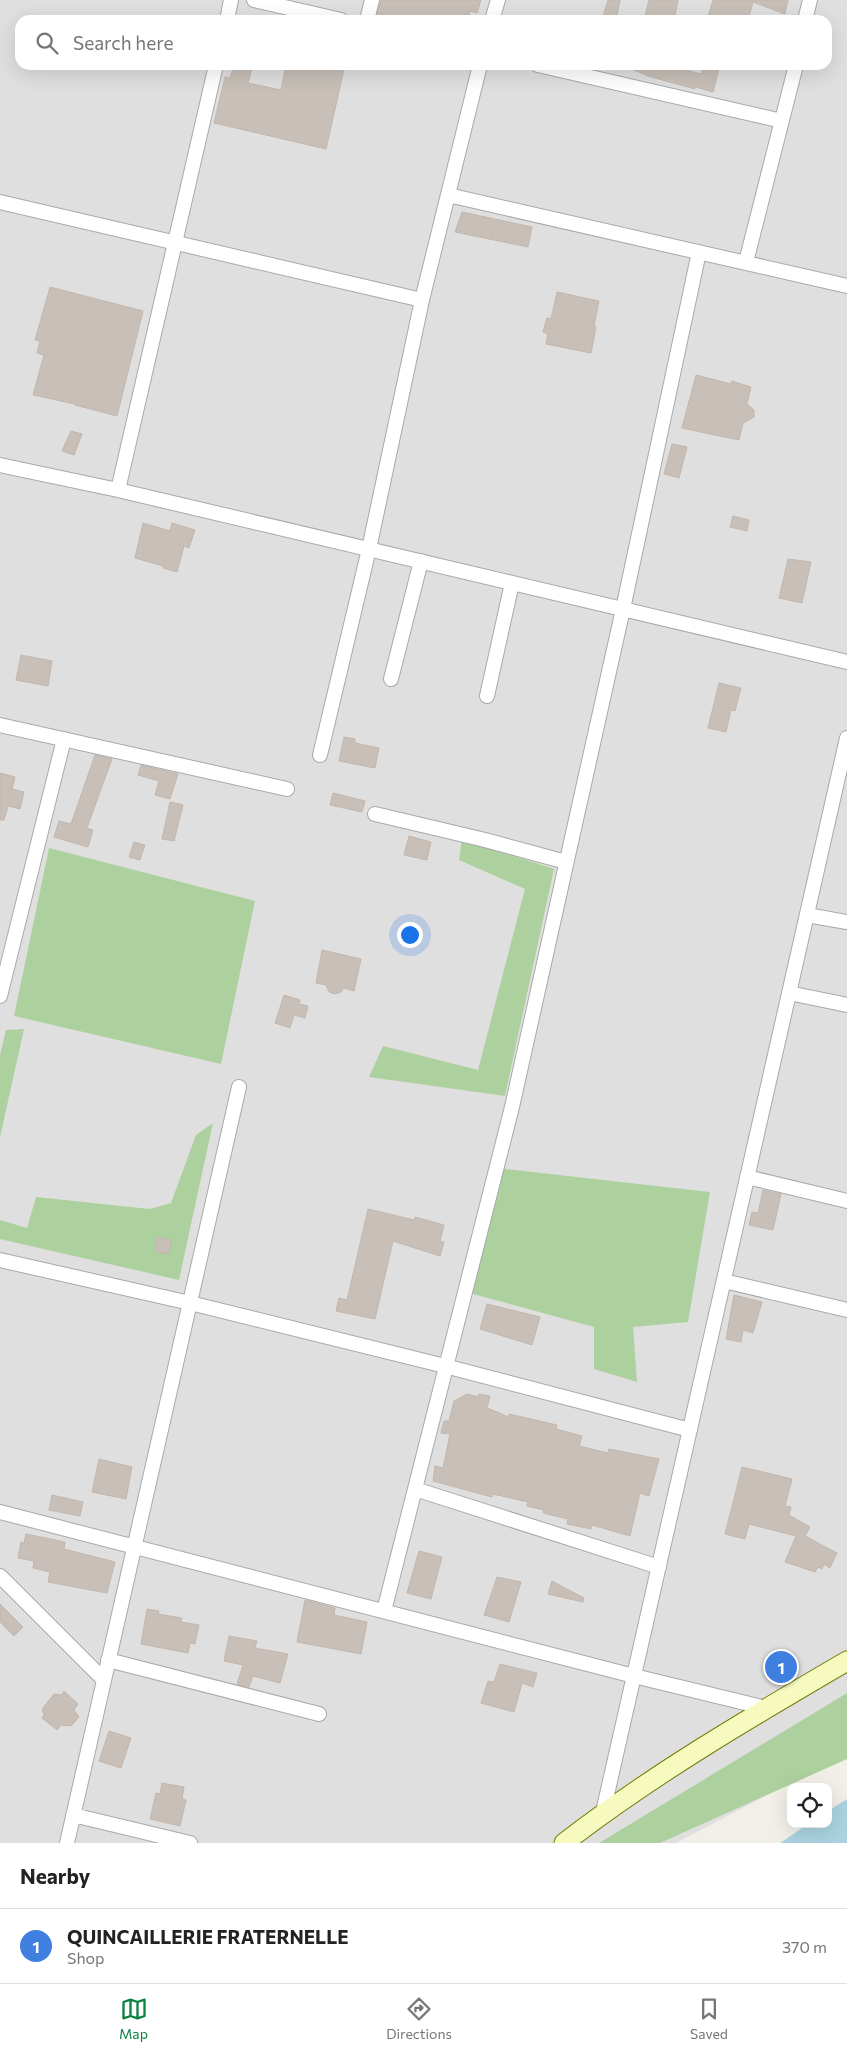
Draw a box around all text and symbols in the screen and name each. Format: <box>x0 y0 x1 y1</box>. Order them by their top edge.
search box <box>15 15 832 70</box>
icon: search <box>33 29 61 57</box>
text: Search here <box>73 31 173 54</box>
your location <box>397 922 423 948</box>
pin: 1 <box>765 1648 797 1686</box>
map controls <box>787 1783 832 1828</box>
button: locate <box>787 1783 832 1828</box>
text: Nearby <box>20 1863 90 1888</box>
text: QUINCAILLERIE FRATERNELLE <box>67 1925 349 1948</box>
text: 1 <box>32 1937 40 1956</box>
text: 370 m <box>782 1937 827 1956</box>
text: Shop <box>67 1948 105 1967</box>
tab: Map <box>119 1995 148 2042</box>
tab: Directions <box>386 1995 452 2042</box>
tab: Saved <box>690 1995 728 2042</box>

